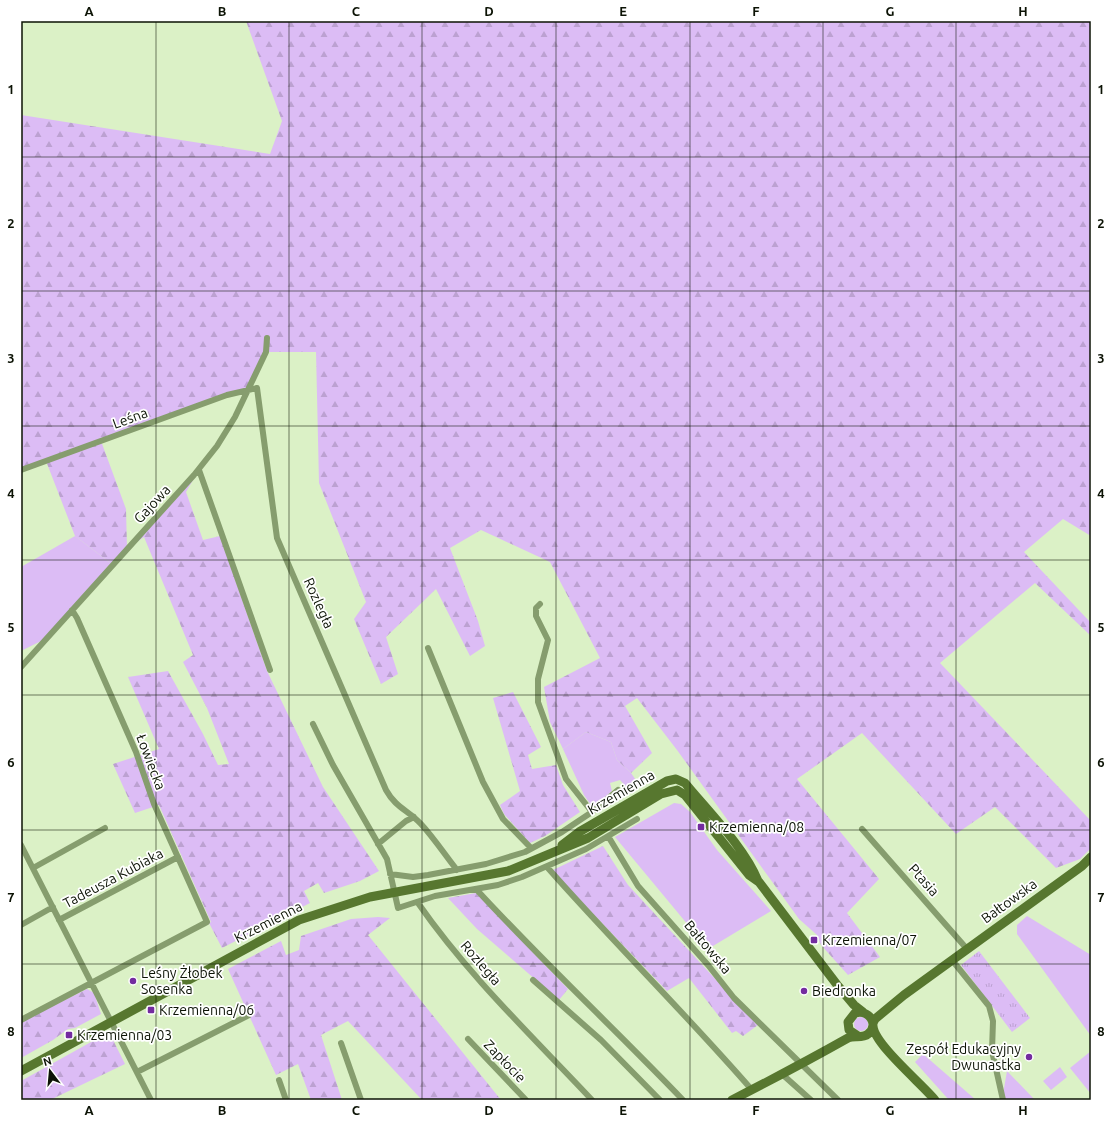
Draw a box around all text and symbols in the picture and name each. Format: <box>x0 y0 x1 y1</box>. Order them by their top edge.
text: A <box>84 4 94 18</box>
text: B <box>218 4 227 18</box>
text: C <box>352 4 361 18</box>
text: D <box>484 4 494 18</box>
text: E <box>619 4 627 18</box>
text: F <box>752 4 760 18</box>
text: G <box>886 4 895 18</box>
text: H <box>1018 4 1028 18</box>
text: 1 <box>7 82 15 96</box>
text: 1 <box>1097 82 1105 96</box>
text: 2 <box>7 216 15 230</box>
text: 2 <box>1097 216 1105 230</box>
text: 3 <box>7 351 15 365</box>
text: 3 <box>1097 351 1105 365</box>
street label: Leśna <box>110 404 150 432</box>
street label: Gajowa <box>130 482 174 526</box>
text: 4 <box>7 486 15 500</box>
text: 4 <box>1097 486 1105 500</box>
street label: Rozległa <box>301 575 337 631</box>
text: 5 <box>7 620 15 634</box>
text: 5 <box>1097 620 1105 634</box>
street label: Łowiecka <box>133 732 169 792</box>
text: 6 <box>7 755 15 769</box>
text: 6 <box>1097 755 1105 769</box>
street label: Krzemienna <box>585 766 657 818</box>
place label: Krzemienna/08 <box>709 819 804 835</box>
marker: Krzemienna/08 <box>696 822 706 832</box>
street label: Tadeusza Kubiaka <box>60 845 166 911</box>
street label: Ptasia <box>905 861 943 899</box>
street label: Bałtowska <box>978 876 1040 926</box>
text: 7 <box>7 890 15 904</box>
text: 7 <box>1097 890 1105 904</box>
street label: Krzemienna <box>231 898 305 946</box>
street label: Bałtowska <box>681 917 735 977</box>
place label: Krzemienna/07 <box>822 932 917 948</box>
marker: Krzemienna/07 <box>809 935 819 945</box>
street label: Rozległa <box>457 938 505 988</box>
place label: Leśny Żłobek Sosenka <box>141 965 223 997</box>
marker: Leśny Żłobek Sosenka <box>128 976 138 986</box>
place label: Biedronka <box>812 983 876 999</box>
marker: Biedronka <box>799 986 809 996</box>
place label: Krzemienna/06 <box>159 1002 254 1018</box>
marker: Krzemienna/06 <box>146 1005 156 1015</box>
text: 8 <box>7 1024 15 1038</box>
text: 8 <box>1097 1024 1105 1038</box>
place label: Krzemienna/03 <box>77 1027 172 1043</box>
marker: Krzemienna/03 <box>64 1030 74 1040</box>
street label: Zapłocie <box>481 1036 529 1086</box>
place label: Zespół Edukacyjny Dwunastka <box>906 1041 1021 1073</box>
north arrow <box>30 1051 70 1091</box>
marker: Zespół Edukacyjny Dwunastka <box>1024 1052 1034 1062</box>
text: N <box>42 1054 53 1068</box>
text: A <box>84 1103 94 1117</box>
text: B <box>218 1103 227 1117</box>
text: C <box>352 1103 361 1117</box>
text: D <box>484 1103 494 1117</box>
text: E <box>619 1103 627 1117</box>
text: F <box>752 1103 760 1117</box>
text: G <box>886 1103 895 1117</box>
text: H <box>1018 1103 1028 1117</box>

